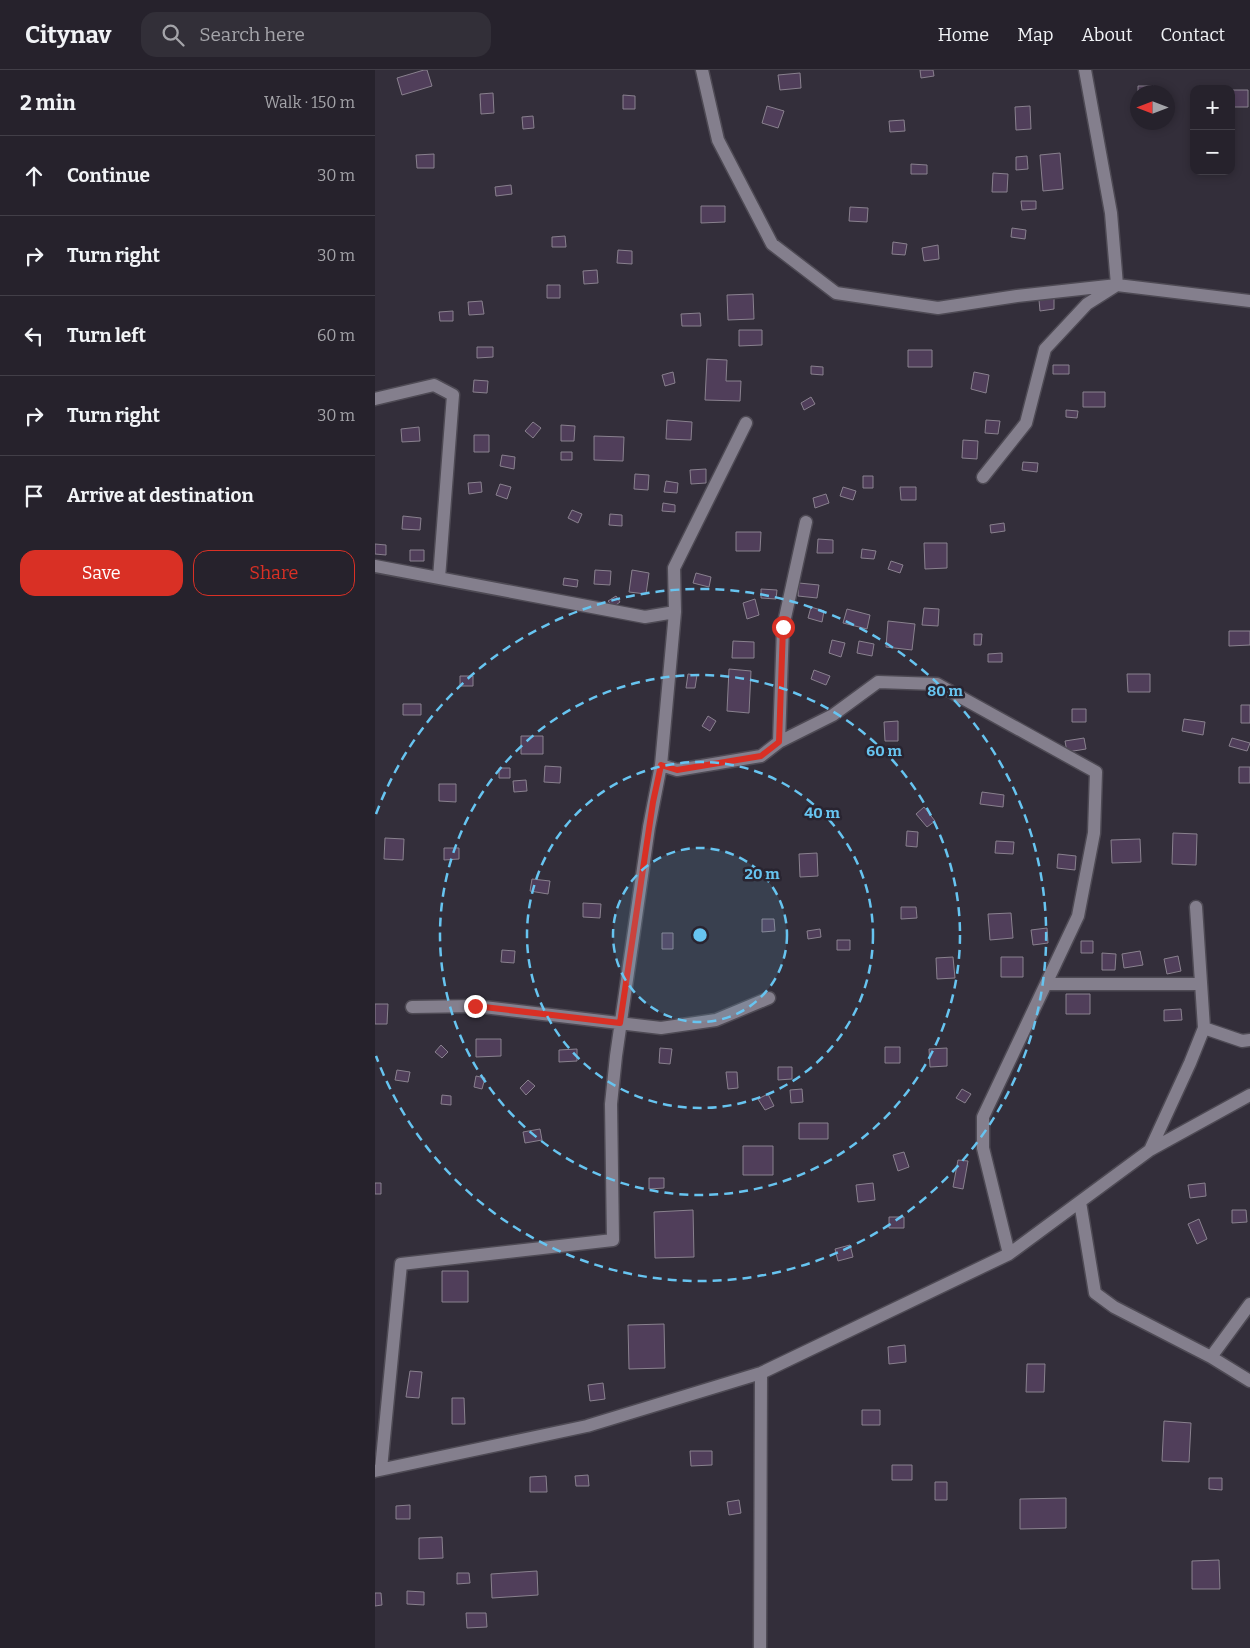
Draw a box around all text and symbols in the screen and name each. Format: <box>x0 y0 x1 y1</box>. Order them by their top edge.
search box <box>141 12 491 57</box>
text: Citynav <box>25 21 111 49</box>
icon: search <box>159 21 187 49</box>
text: Search here <box>199 23 305 46</box>
text: Home <box>938 24 989 46</box>
text: Map <box>1017 24 1053 46</box>
text: About <box>1081 24 1132 46</box>
text: Contact <box>1160 24 1225 46</box>
north arrow <box>1130 85 1175 130</box>
map controls <box>1190 85 1235 175</box>
button: + <box>1190 85 1235 130</box>
text: 2 min <box>20 90 76 116</box>
text: Walk · 150 m <box>264 93 355 112</box>
button: − <box>1190 130 1235 175</box>
icon: ahead <box>20 162 48 190</box>
text: Continue <box>67 164 150 187</box>
text: 30 m <box>317 166 355 185</box>
icon: right <box>20 242 48 270</box>
text: Turn right <box>67 244 160 267</box>
text: 30 m <box>317 246 355 265</box>
icon: left <box>20 322 48 350</box>
text: Turn left <box>67 324 146 347</box>
text: 60 m <box>317 326 355 345</box>
icon: right <box>20 402 48 430</box>
text: Turn right <box>67 404 160 427</box>
text: 30 m <box>317 406 355 425</box>
icon: arrive <box>20 482 48 510</box>
text: Arrive at destination <box>67 484 254 507</box>
button: Save <box>20 550 183 596</box>
button: Share <box>193 550 355 596</box>
route start <box>772 616 795 639</box>
text: 80 m <box>927 682 963 700</box>
text: 60 m <box>866 742 902 760</box>
text: 40 m <box>804 804 841 822</box>
text: 20 m <box>745 865 780 883</box>
centre of rings <box>691 926 709 944</box>
route end <box>464 995 487 1018</box>

